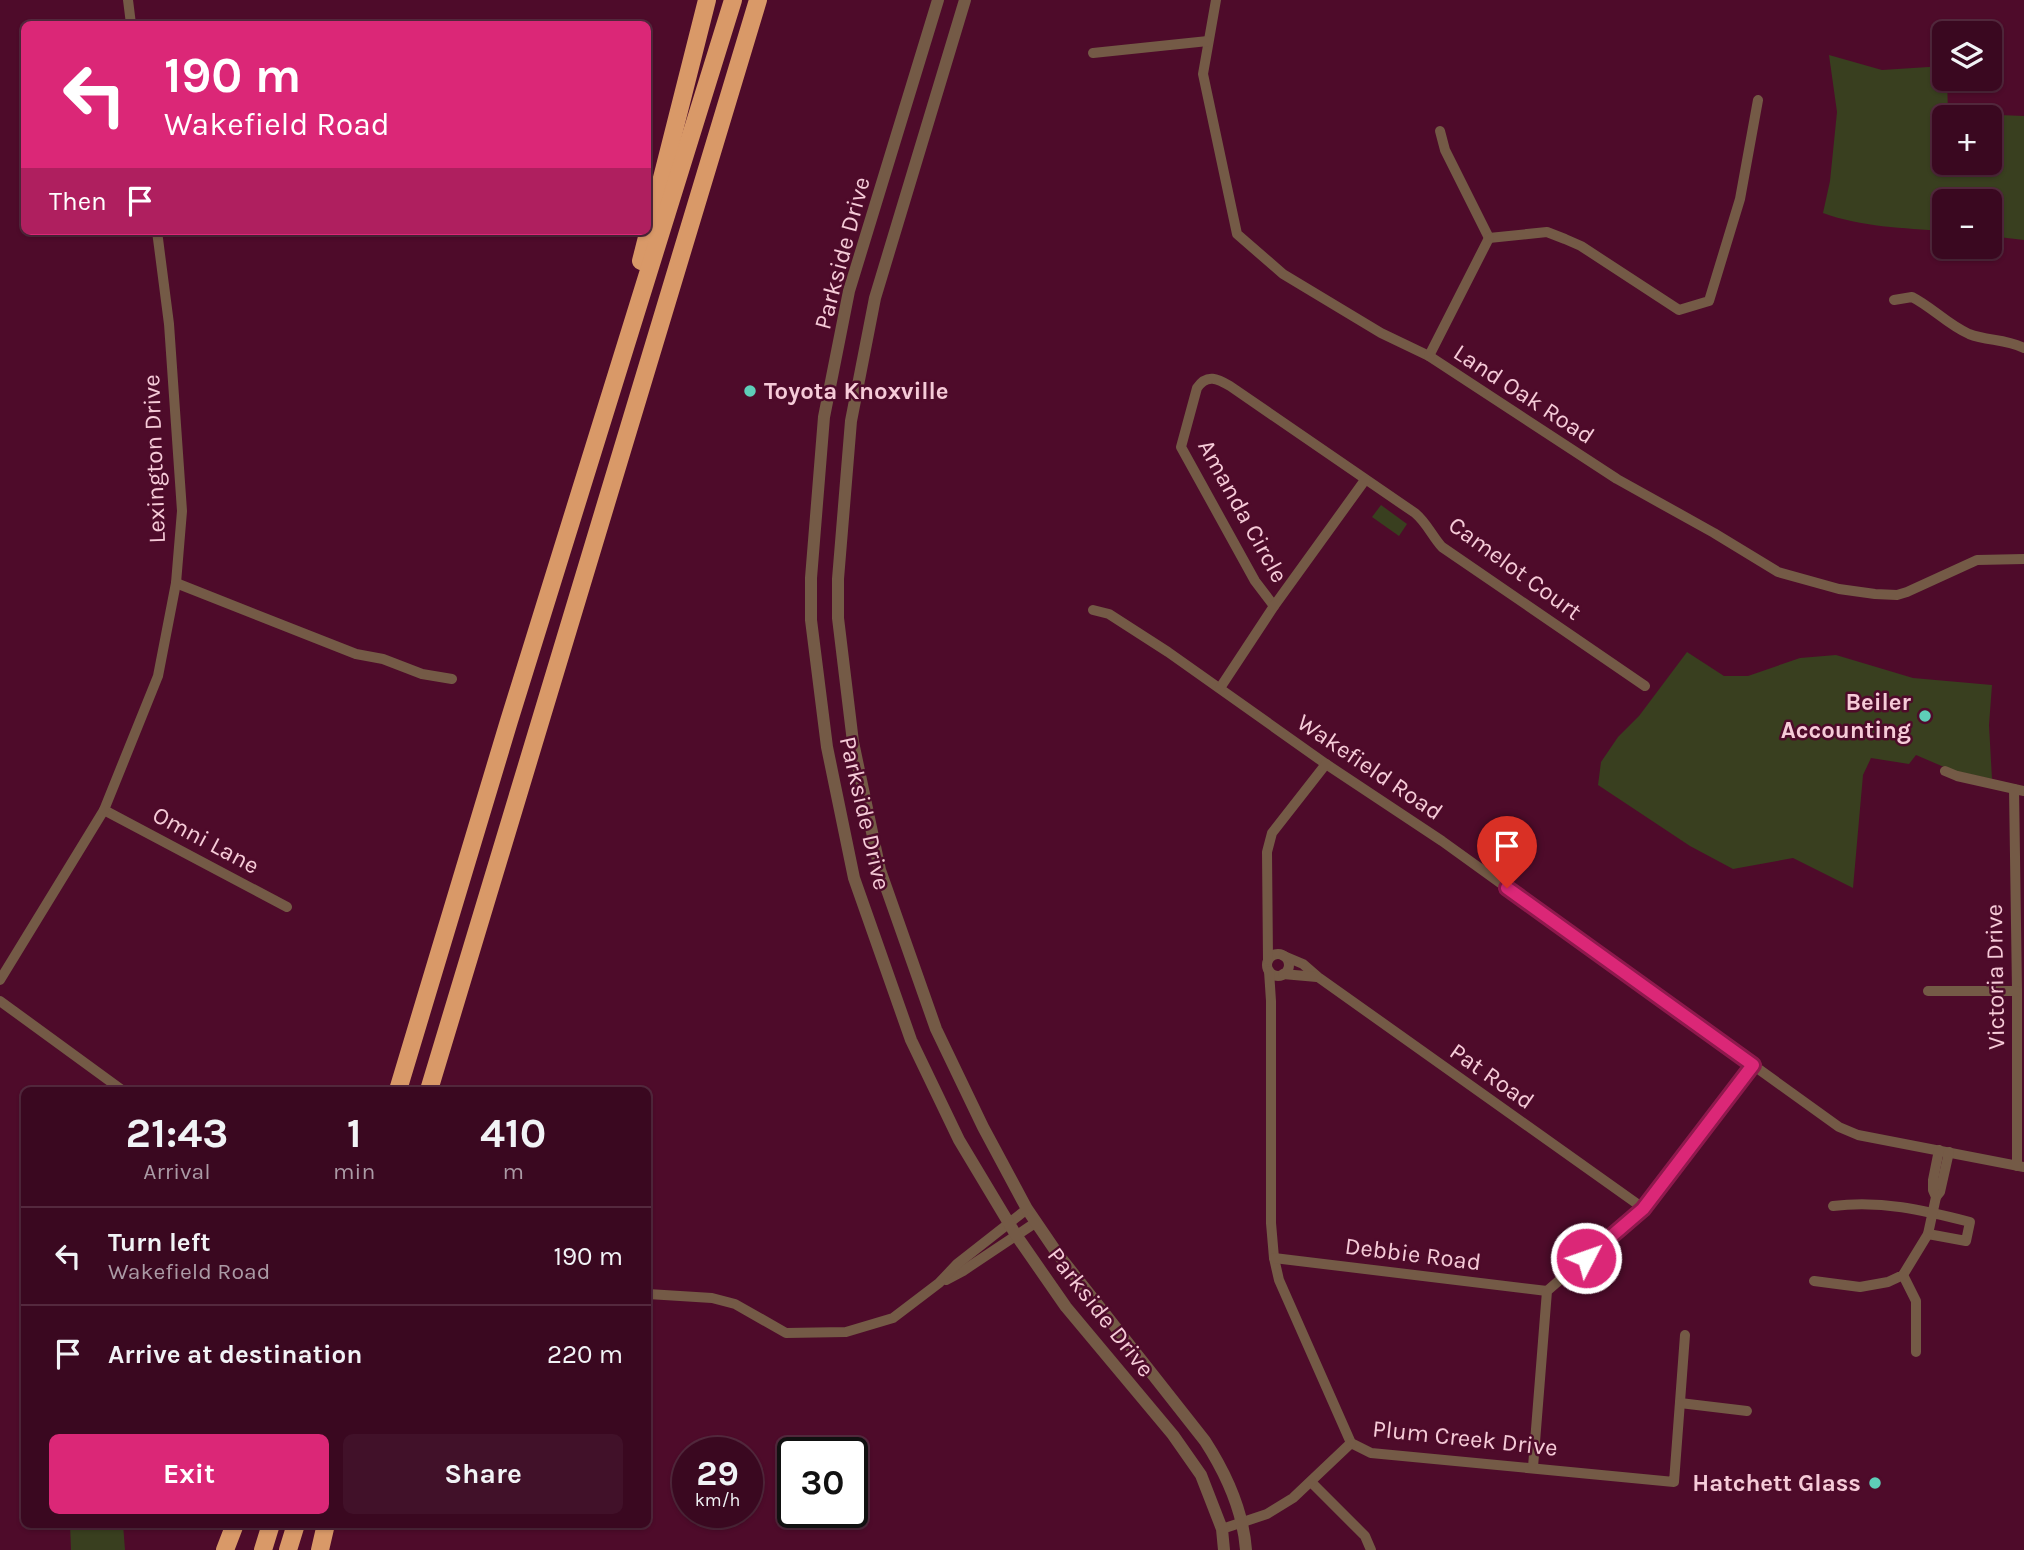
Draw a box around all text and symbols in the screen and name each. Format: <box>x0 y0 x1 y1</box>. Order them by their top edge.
map controls <box>1932 21 2002 259</box>
button: layers <box>1932 21 2002 91</box>
text: 190 m <box>164 47 301 104</box>
icon: left <box>49 49 140 140</box>
button: + <box>1932 105 2002 175</box>
text: Wakefield Road <box>164 106 390 143</box>
street label: Parkside Drive <box>808 174 876 332</box>
icon: arrive <box>121 182 159 220</box>
text: Then <box>49 186 107 217</box>
button: − <box>1932 189 2002 259</box>
street label: Land Oak Road <box>1448 338 1600 450</box>
street label: Lexington Drive <box>137 374 171 544</box>
place label: Toyota Knoxville <box>764 377 949 405</box>
marker: Toyota Knoxville <box>742 383 758 399</box>
street label: Amanda Circle <box>1192 435 1294 587</box>
street label: Camelot Court <box>1443 510 1587 626</box>
place label: Beiler Accounting <box>1781 688 1912 744</box>
street label: Wakefield Road <box>1292 708 1448 826</box>
marker: Beiler Accounting <box>1917 708 1933 724</box>
street label: Parkside Drive <box>834 733 896 893</box>
street label: Omni Lane <box>148 800 264 880</box>
pin <box>1477 816 1537 888</box>
icon: arrive <box>1488 827 1526 865</box>
street label: Victoria Drive <box>1980 904 2010 1050</box>
street label: Pat Road <box>1444 1037 1540 1115</box>
text: 21:43 <box>126 1108 228 1158</box>
text: 1 <box>347 1108 362 1158</box>
text: 410 <box>480 1108 546 1158</box>
text: Arrival <box>143 1158 211 1185</box>
text: min <box>333 1158 375 1185</box>
text: m <box>502 1158 524 1185</box>
position arrow <box>1549 1221 1623 1295</box>
text: Turn left <box>108 1227 210 1258</box>
street label: Debbie Road <box>1343 1232 1483 1276</box>
icon: left <box>49 1237 87 1275</box>
text: 190 m <box>553 1241 623 1272</box>
street label: Parkside Drive <box>1042 1242 1160 1382</box>
text: Wakefield Road <box>108 1258 270 1285</box>
icon: arrive <box>49 1335 87 1373</box>
text: Arrive at destination <box>108 1339 362 1370</box>
text: 220 m <box>547 1339 623 1370</box>
street label: Plum Creek Drive <box>1371 1414 1559 1462</box>
button: Exit <box>49 1434 329 1514</box>
button: Share <box>343 1434 623 1514</box>
speed limit sign: 30 <box>777 1437 868 1528</box>
text: 29 <box>696 1453 739 1494</box>
place label: Hatchett Glass <box>1692 1469 1861 1497</box>
marker: Hatchett Glass <box>1867 1475 1883 1491</box>
text: km/h <box>695 1489 740 1511</box>

